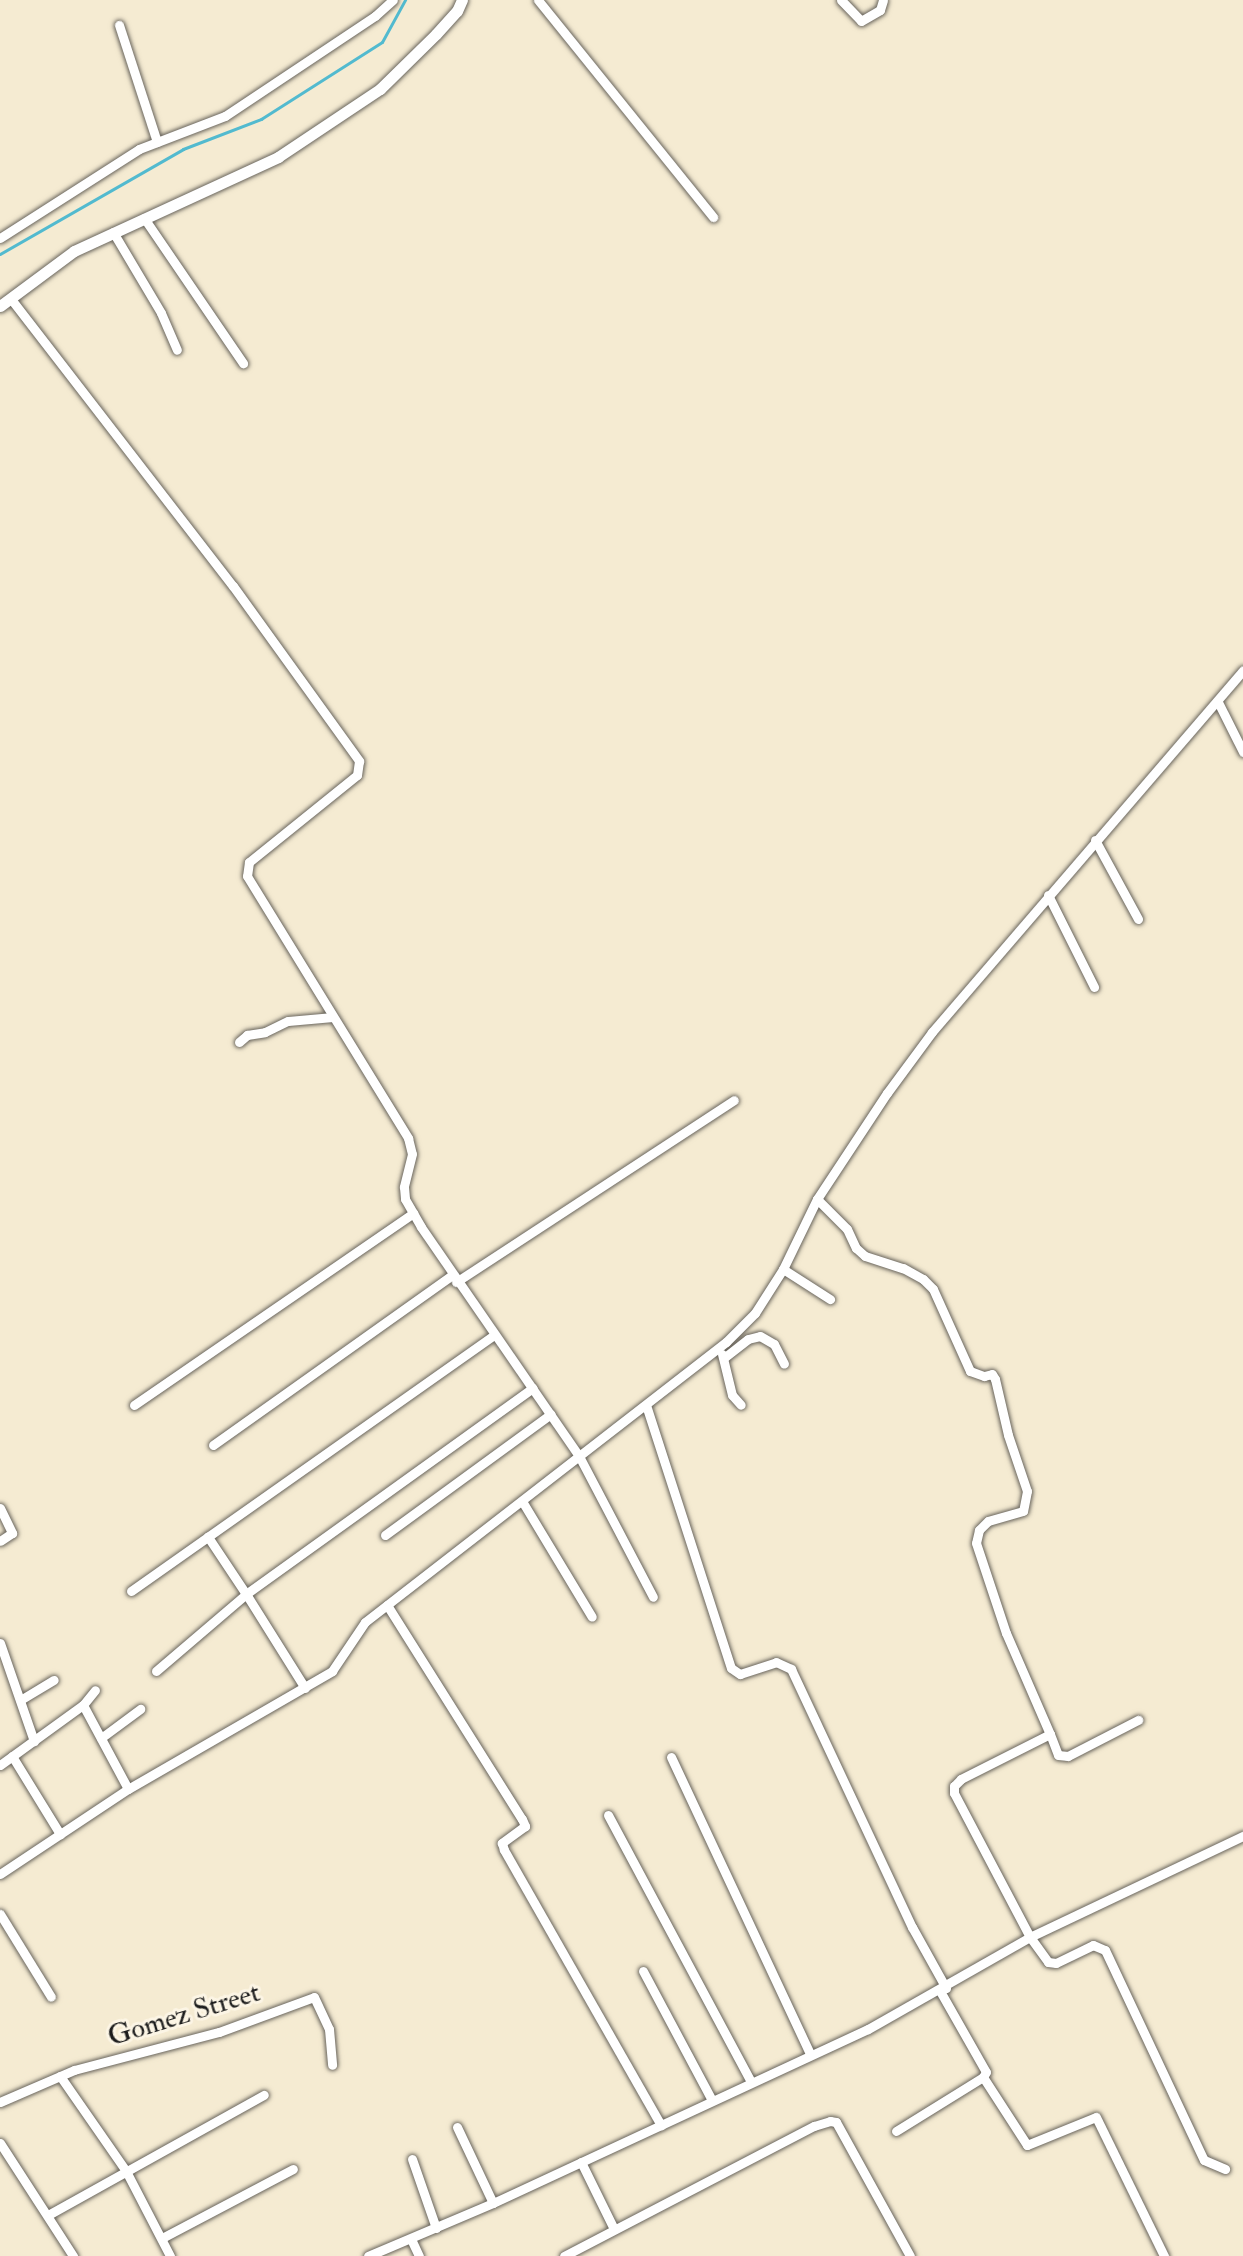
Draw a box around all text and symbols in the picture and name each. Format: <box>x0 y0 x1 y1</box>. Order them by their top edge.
street label: Gomez Street <box>104 1976 264 2054</box>

